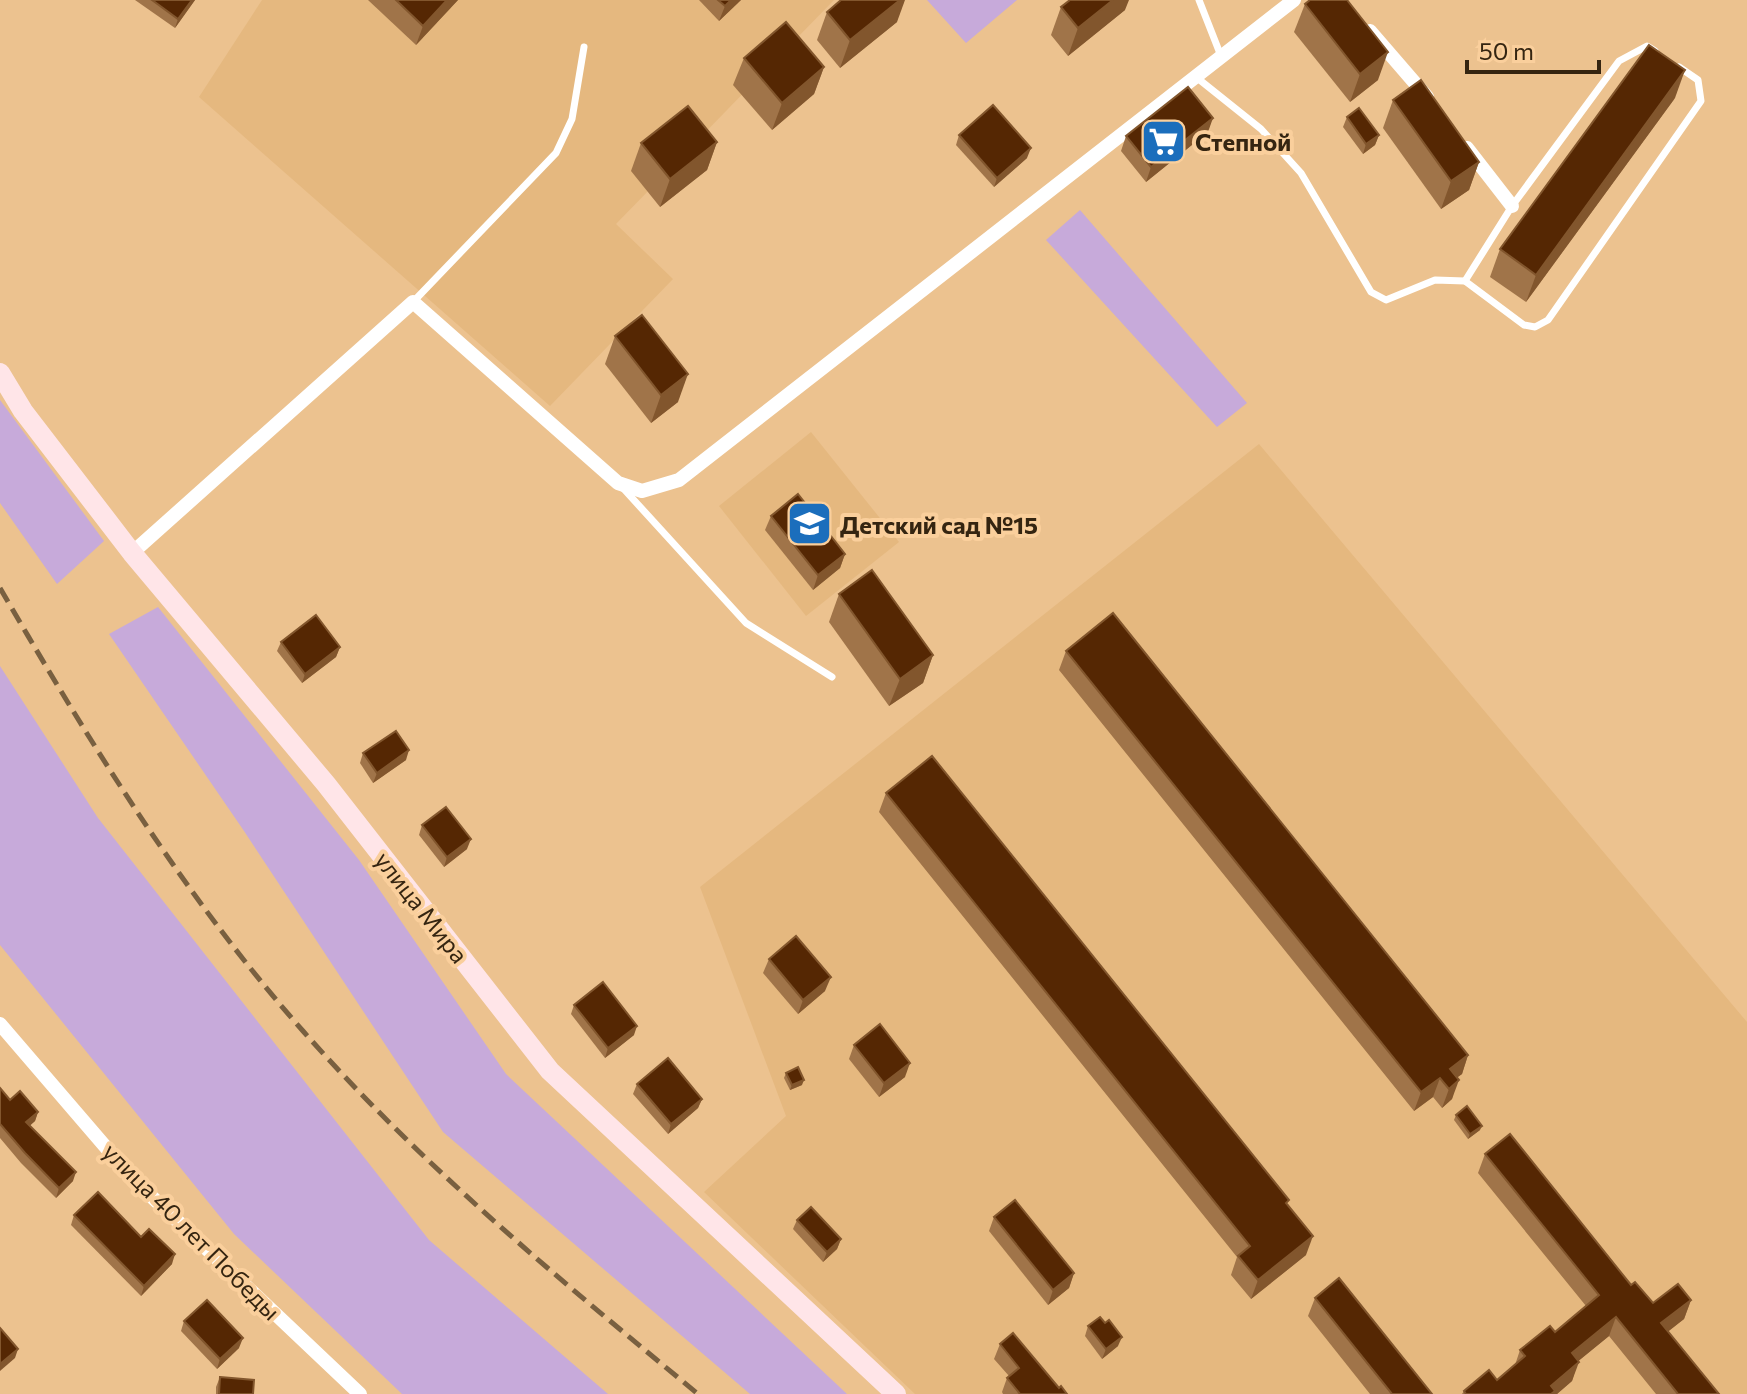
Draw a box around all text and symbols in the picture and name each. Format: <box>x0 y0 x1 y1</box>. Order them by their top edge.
scale bar <box>1467 24 1599 74</box>
text: 50 m <box>1479 36 1534 65</box>
supermarket icon: Степной <box>1140 117 1188 165</box>
place label: Степной <box>1195 127 1291 156</box>
school or university icon: Детский сад №15 <box>785 500 833 548</box>
place label: Детский сад №15 <box>840 510 1038 539</box>
street label: улица Мира <box>369 845 475 969</box>
street label: улица 40 лет Победы <box>98 1137 286 1325</box>

